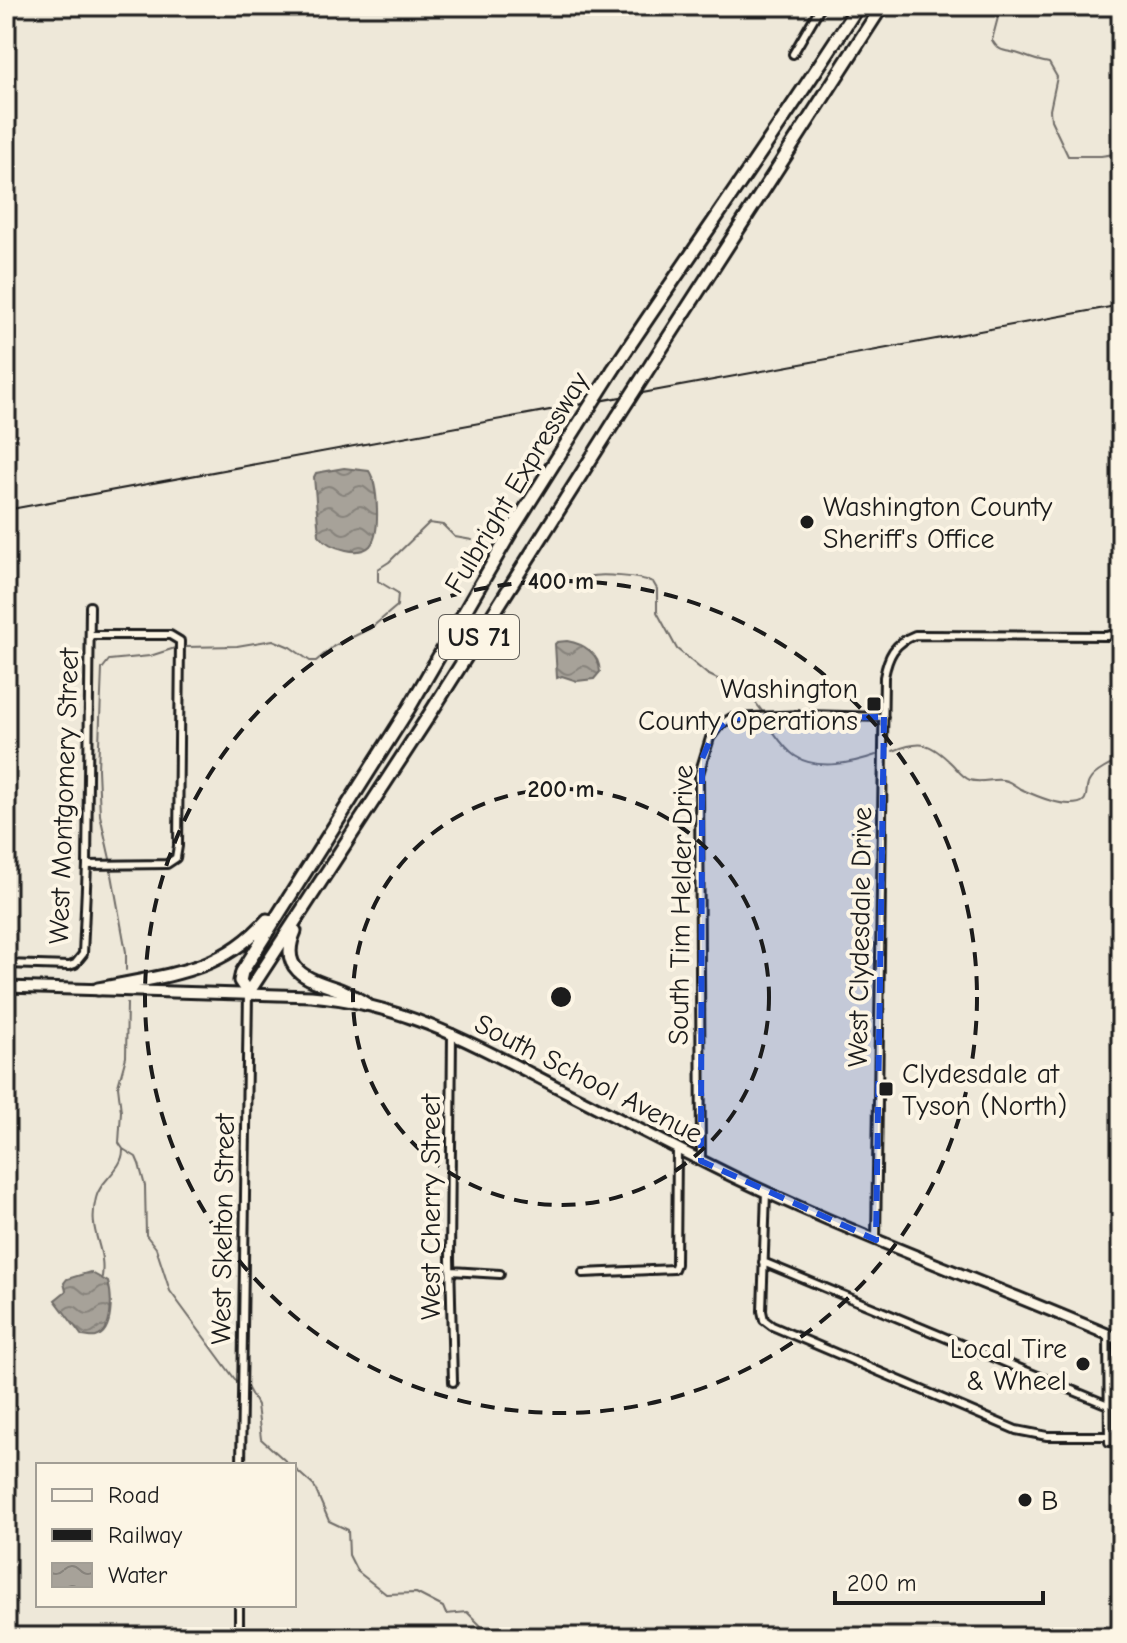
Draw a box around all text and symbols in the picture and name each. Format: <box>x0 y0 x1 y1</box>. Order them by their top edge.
street label: Fulbright Expressway <box>438 366 596 599</box>
place label: Washington County Sheriff's Office <box>823 491 1053 555</box>
marker: Washington County Sheriff's Office <box>798 513 816 531</box>
text: 400 m <box>528 567 594 595</box>
road number: US 71 <box>439 615 519 659</box>
street label: West Montgomery Street <box>43 646 85 945</box>
place label: Washington County Operations <box>638 673 858 737</box>
marker: Washington County Operations <box>865 695 883 713</box>
street label: South Tim Helder Drive <box>663 765 699 1045</box>
text: 200 m <box>527 775 595 803</box>
street label: West Clydesdale Drive <box>842 807 878 1067</box>
centre of rings <box>547 983 575 1011</box>
street label: South School Avenue <box>469 1008 708 1150</box>
place label: Clydesdale at Tyson (North) <box>902 1058 1067 1122</box>
marker: Clydesdale at Tyson (North) <box>877 1080 895 1098</box>
street label: West Cherry Street <box>415 1093 447 1320</box>
street label: West Skelton Street <box>205 1112 241 1345</box>
place label: Local Tire & Wheel <box>950 1333 1067 1397</box>
marker: Local Tire & Wheel <box>1074 1355 1092 1373</box>
legend <box>36 1463 296 1607</box>
text: Road <box>108 1481 160 1509</box>
place label: B <box>1041 1485 1058 1517</box>
marker: B <box>1016 1491 1034 1509</box>
text: Railway <box>108 1521 182 1549</box>
scale bar <box>835 1555 1043 1605</box>
text: Water <box>108 1561 168 1589</box>
text: 200 m <box>847 1569 917 1597</box>

